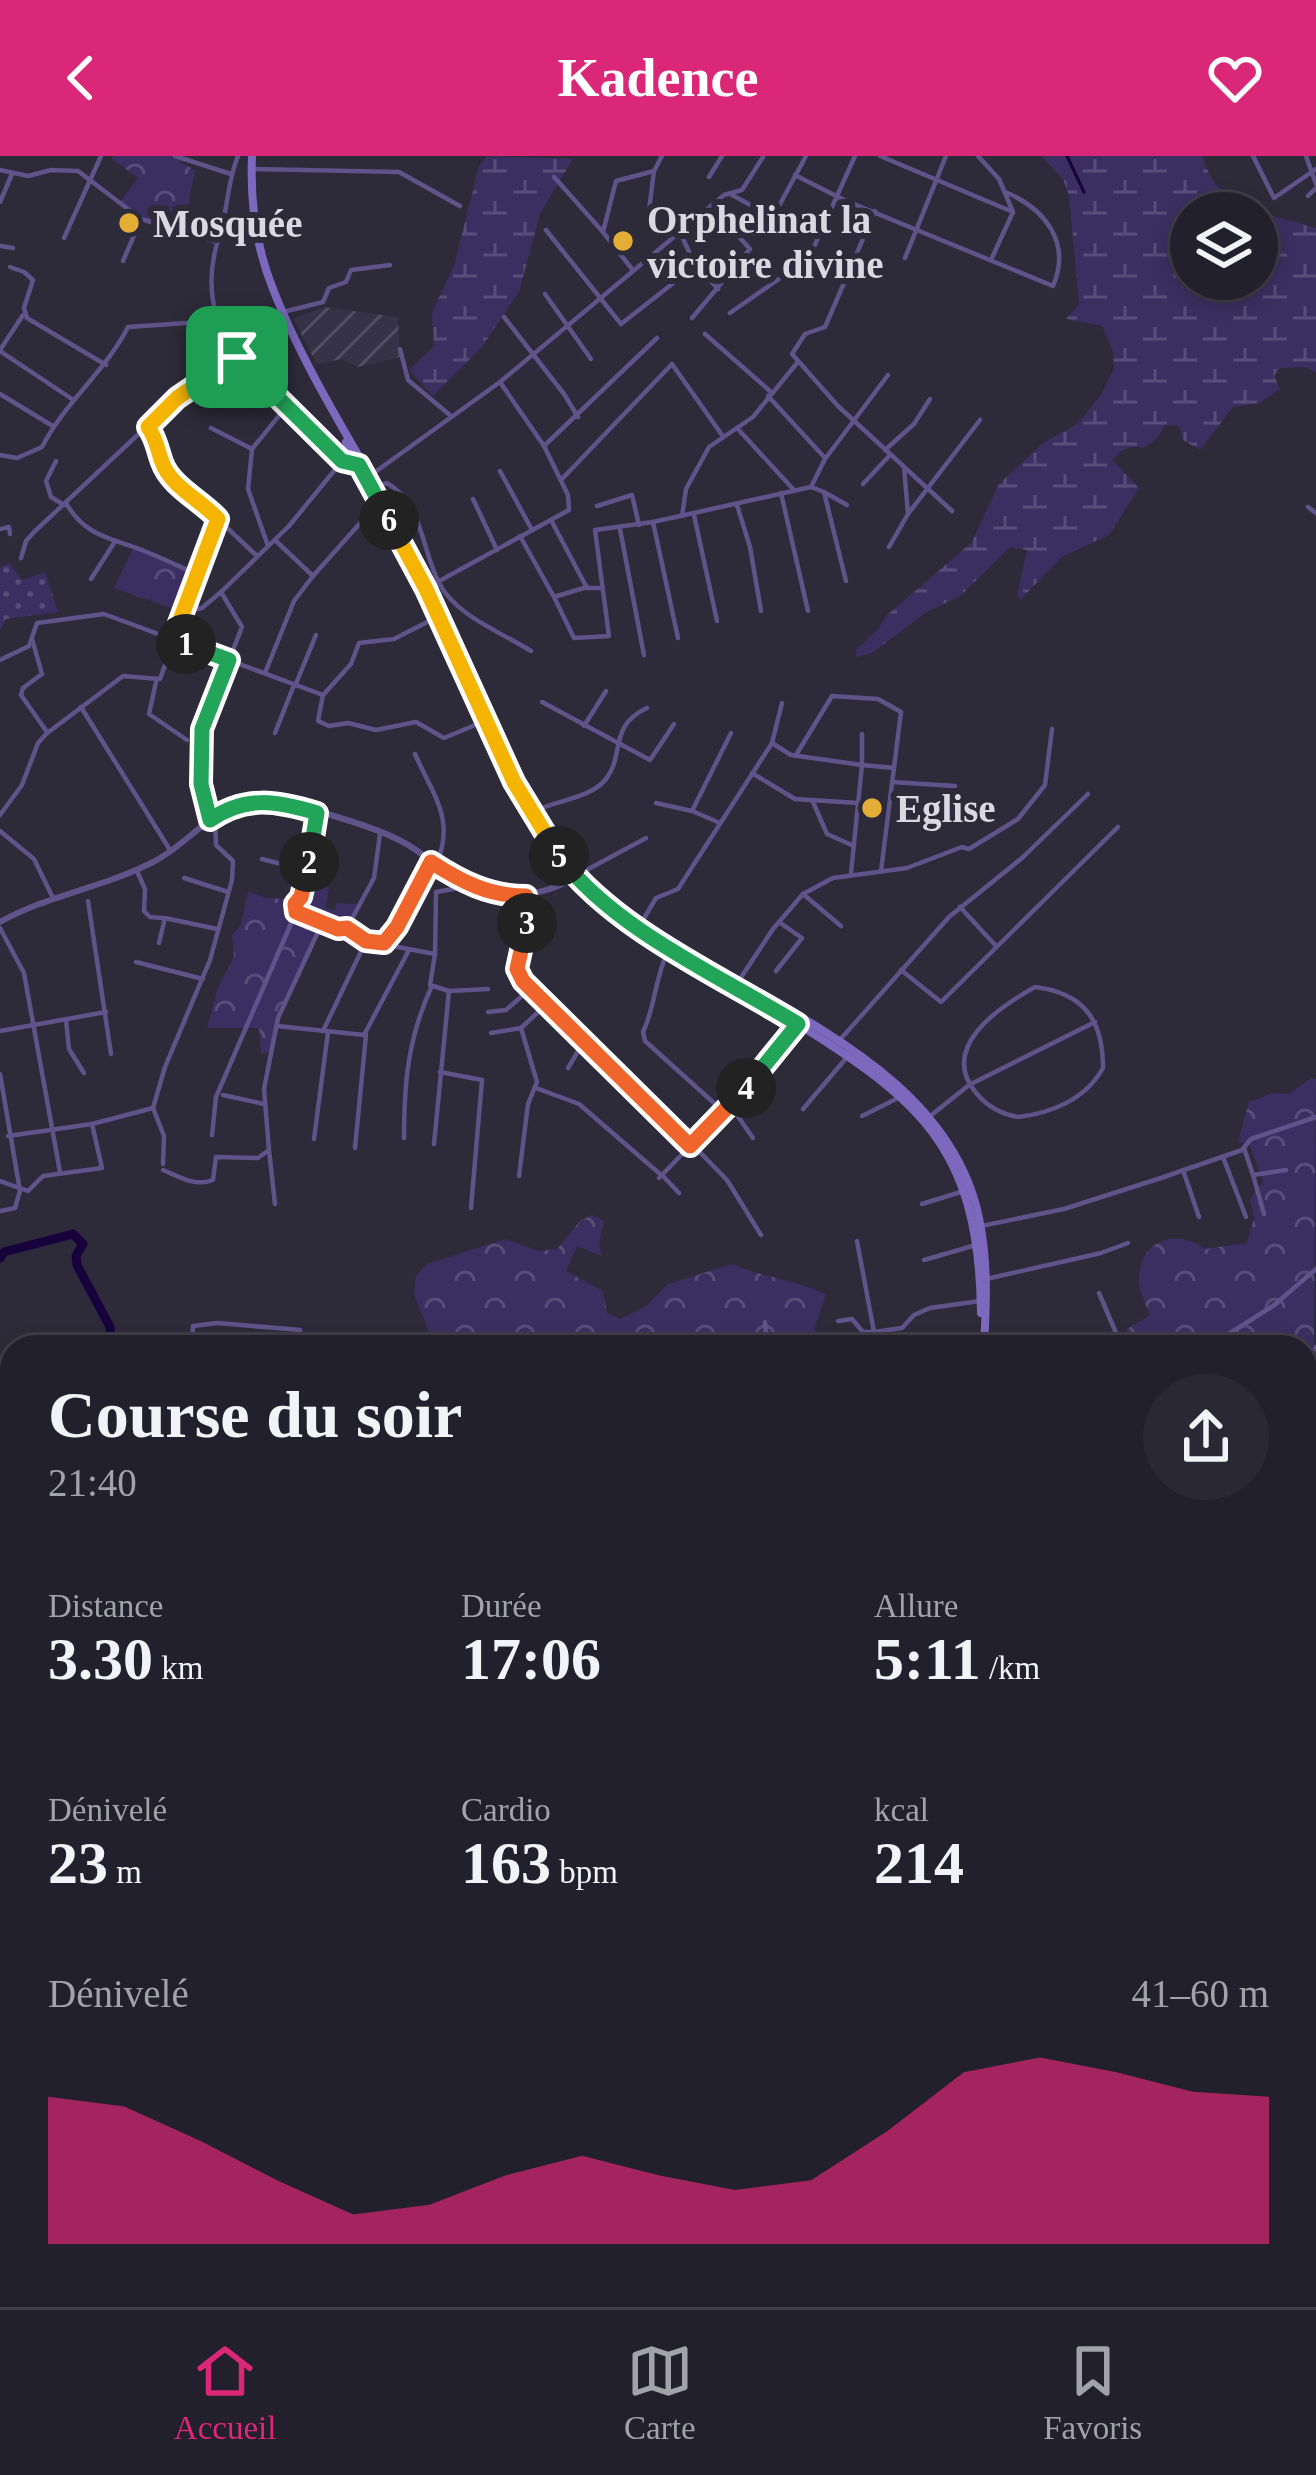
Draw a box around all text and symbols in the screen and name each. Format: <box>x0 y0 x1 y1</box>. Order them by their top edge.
icon: back <box>48 45 114 111</box>
icon: heart <box>1202 45 1268 111</box>
text: Kadence <box>558 48 758 108</box>
map controls <box>1170 192 1278 300</box>
button: layers <box>1170 192 1278 300</box>
place label: Orphelinat la victoire divine <box>647 198 884 286</box>
place label: Mosquée <box>153 202 303 246</box>
marker: Mosquée <box>116 210 142 236</box>
marker: Orphelinat la victoire divine <box>610 228 636 254</box>
pin <box>186 306 288 408</box>
icon: arrive <box>204 324 270 390</box>
pin: 6 <box>359 490 419 550</box>
text: 6 <box>381 502 397 538</box>
pin: 1 <box>156 614 216 674</box>
text: 1 <box>178 626 194 662</box>
place label: Eglise <box>896 787 996 831</box>
marker: Eglise <box>859 795 885 821</box>
pin: 5 <box>529 826 589 886</box>
pin: 2 <box>279 832 339 892</box>
text: 5 <box>551 838 567 874</box>
text: 2 <box>301 844 317 880</box>
pin: 3 <box>497 893 557 953</box>
text: 3 <box>519 905 535 941</box>
pin: 4 <box>716 1058 776 1118</box>
text: 4 <box>738 1070 754 1106</box>
button: share <box>1143 1374 1269 1500</box>
text: Course du soir <box>48 1378 462 1451</box>
text: 21:40 <box>48 1461 137 1504</box>
text: Distance <box>48 1588 163 1624</box>
text: Durée <box>461 1588 542 1624</box>
text: Allure <box>874 1588 958 1624</box>
text: 3.30 <box>48 1626 153 1692</box>
text: 17:06 <box>461 1626 601 1692</box>
text: 5:11 <box>874 1626 981 1692</box>
text: km <box>153 1650 203 1686</box>
text: /km <box>981 1650 1040 1686</box>
text: Dénivelé <box>48 1792 167 1828</box>
text: Cardio <box>461 1792 551 1828</box>
text: kcal <box>874 1792 929 1828</box>
text: 23 <box>48 1830 108 1896</box>
text: 163 <box>461 1830 551 1896</box>
text: 214 <box>874 1830 964 1896</box>
text: m <box>108 1854 142 1890</box>
text: bpm <box>551 1854 618 1890</box>
text: Dénivelé <box>48 1972 189 2015</box>
text: 41–60 m <box>1131 1972 1269 2015</box>
tab: Accueil <box>174 2338 276 2447</box>
tab: Carte <box>624 2338 696 2447</box>
tab: Favoris <box>1043 2338 1142 2447</box>

